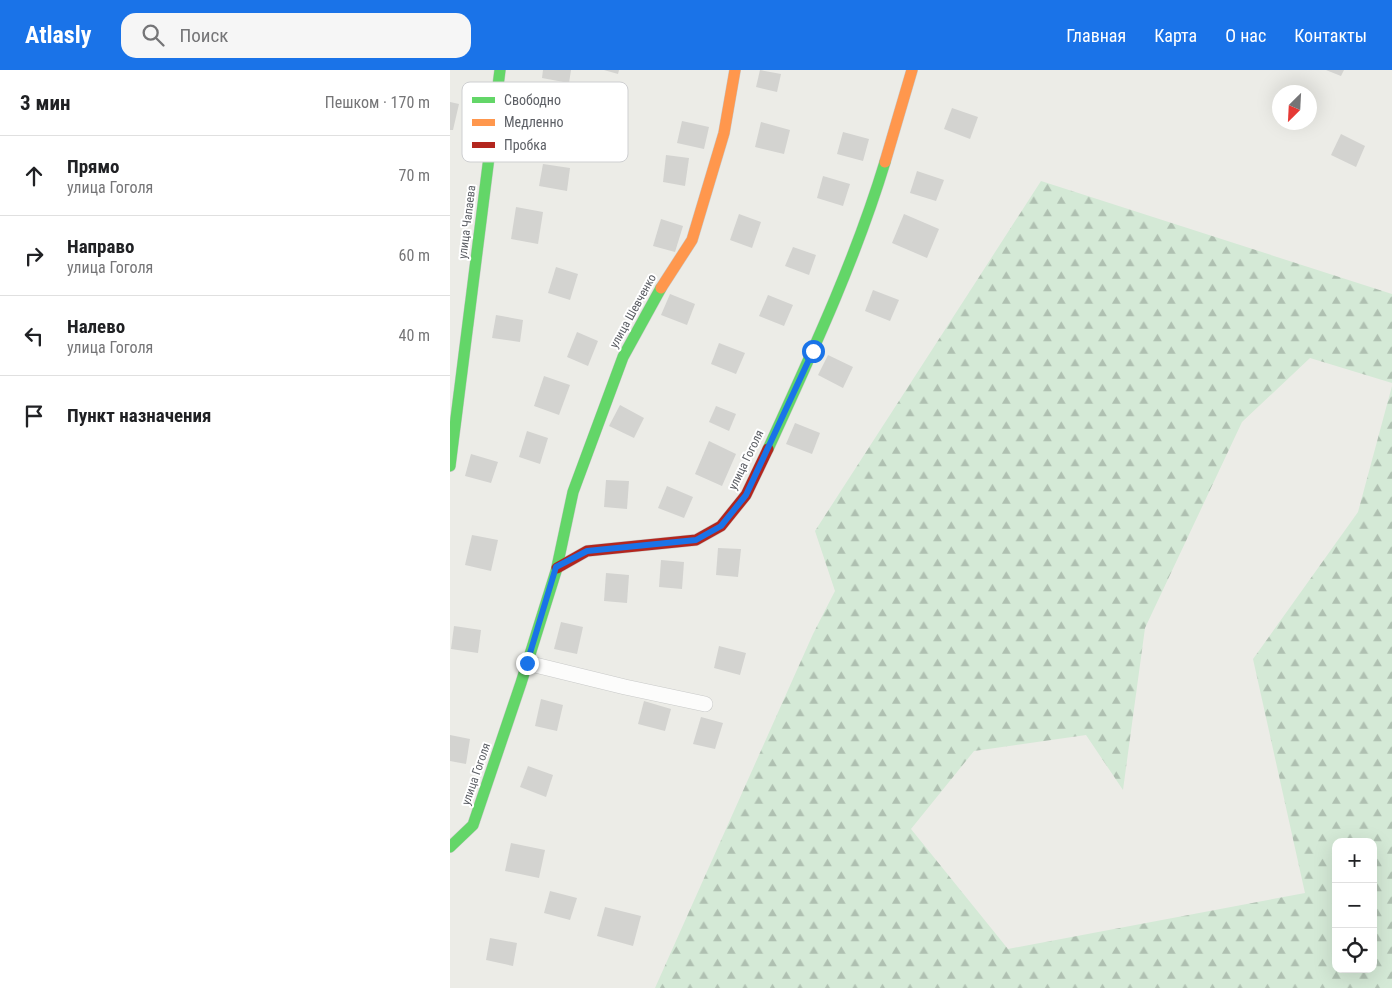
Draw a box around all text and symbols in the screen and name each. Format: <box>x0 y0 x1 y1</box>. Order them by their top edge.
search box <box>121 13 471 58</box>
text: Atlasly <box>25 21 91 49</box>
icon: search <box>139 21 167 49</box>
text: Поиск <box>179 24 228 47</box>
text: Главная <box>1066 25 1126 46</box>
text: Карта <box>1154 25 1197 46</box>
text: О нас <box>1225 25 1266 46</box>
text: Контакты <box>1294 25 1367 46</box>
legend <box>462 82 628 162</box>
north arrow <box>1272 85 1317 130</box>
text: 3 мин <box>20 91 70 115</box>
text: Свободно <box>504 92 561 108</box>
text: Пешком · 170 m <box>325 93 430 112</box>
text: Медленно <box>504 114 564 130</box>
text: Пробка <box>504 137 547 153</box>
text: Прямо <box>67 155 120 178</box>
icon: ahead <box>20 162 48 190</box>
text: 70 m <box>398 166 430 185</box>
text: улица Гоголя <box>67 178 153 197</box>
street label: улица Чапаева <box>456 184 478 260</box>
text: Направо <box>67 235 134 258</box>
icon: right <box>20 242 48 270</box>
text: 60 m <box>398 246 430 265</box>
text: улица Гоголя <box>67 258 153 277</box>
street label: улица Шевченко <box>607 272 659 350</box>
text: Налево <box>67 315 125 338</box>
icon: left <box>20 322 48 350</box>
text: 40 m <box>398 326 430 345</box>
text: улица Гоголя <box>67 338 153 357</box>
route start <box>802 340 825 363</box>
icon: arrive <box>20 402 48 430</box>
text: Пункт назначения <box>67 404 211 427</box>
street label: улица Гоголя <box>726 428 766 492</box>
route end <box>516 652 539 675</box>
street label: улица Гоголя <box>459 741 493 807</box>
map controls <box>1332 838 1377 973</box>
button: + <box>1332 838 1377 883</box>
button: − <box>1332 883 1377 928</box>
button: locate <box>1332 928 1377 973</box>

